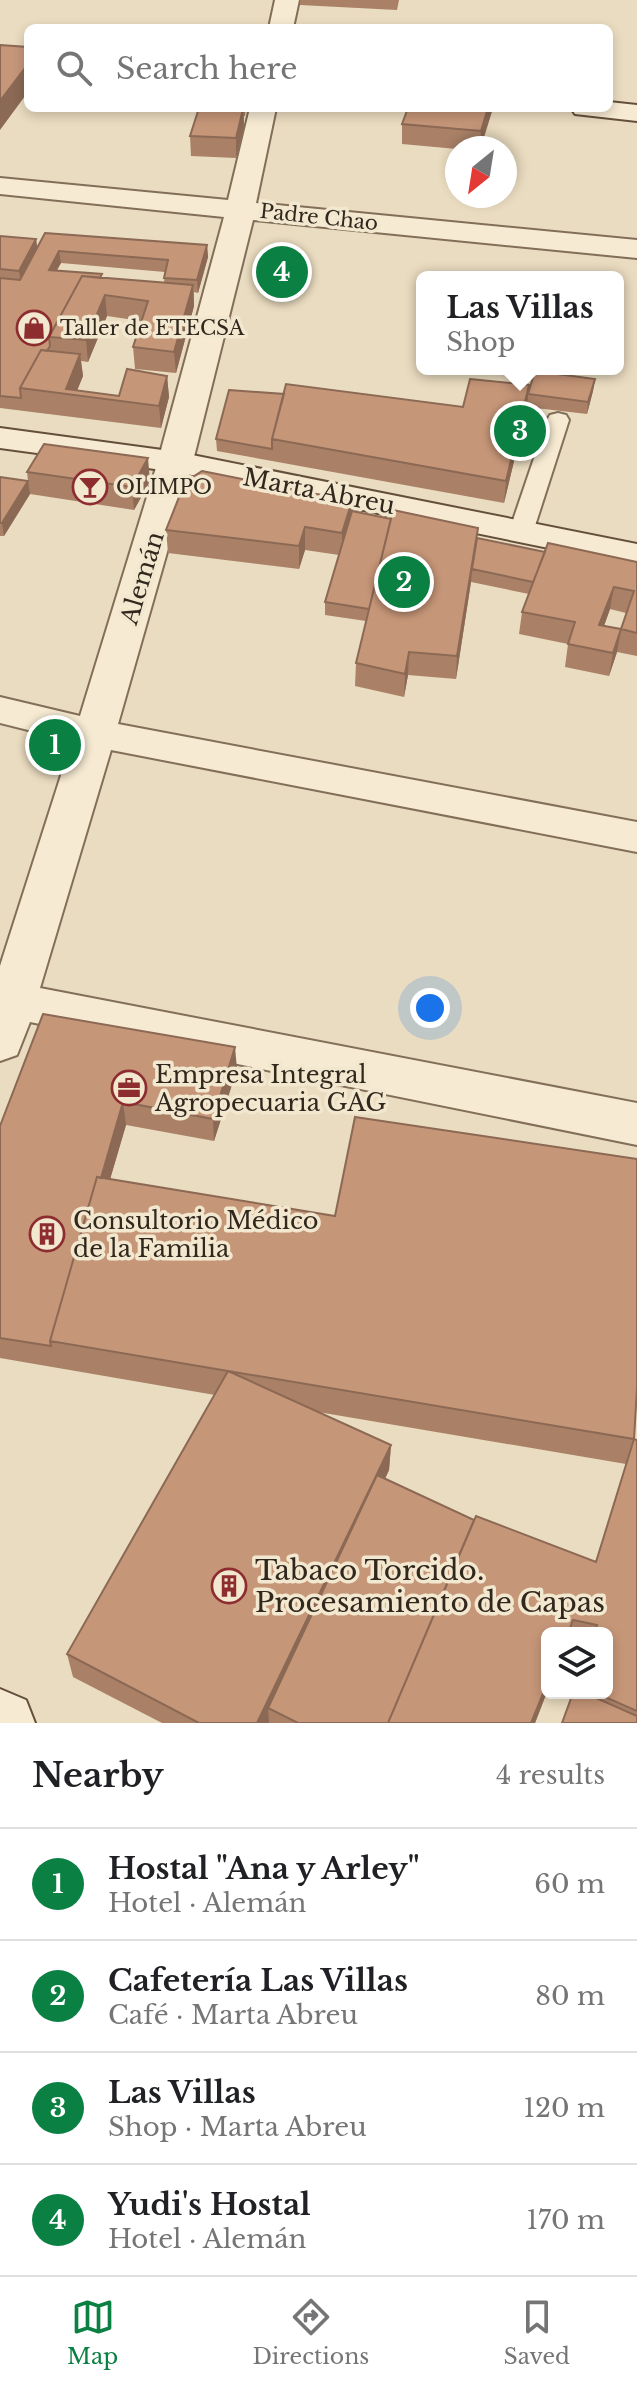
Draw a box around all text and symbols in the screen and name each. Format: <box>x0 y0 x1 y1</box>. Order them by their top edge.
search box <box>24 24 613 112</box>
icon: search <box>52 46 96 90</box>
text: Search here <box>116 50 297 87</box>
north arrow <box>445 136 517 208</box>
street label: Padre Chao <box>259 199 379 235</box>
pin: 4 <box>256 242 308 302</box>
popup <box>416 271 624 375</box>
text: Las Villas <box>446 289 594 326</box>
shop icon: Taller de ETECSA <box>15 309 53 347</box>
place label: Taller de ETECSA <box>60 316 245 340</box>
text: Shop <box>446 326 516 358</box>
pin: 3 <box>494 401 546 461</box>
street label: Marta Abreu <box>241 462 397 520</box>
bar icon: OLIMPO <box>71 468 109 506</box>
place label: OLIMPO <box>116 475 212 499</box>
street label: Alemán <box>114 528 170 629</box>
pin: 2 <box>378 552 430 612</box>
pin: 1 <box>29 715 81 775</box>
your location <box>410 988 450 1028</box>
place label: Empresa Integral Agropecuaria GAG <box>154 1060 386 1117</box>
office icon: Empresa Integral Agropecuaria GAG <box>110 1069 148 1107</box>
place label: Consultorio Médico de la Familia <box>73 1206 319 1263</box>
building icon: Consultorio Médico de la Familia <box>28 1215 66 1253</box>
place label: Tabaco Torcido. Procesamiento de Capas <box>255 1553 605 1620</box>
building icon: Tabaco Torcido. Procesamiento de Capas <box>210 1567 248 1605</box>
map controls <box>541 1627 613 1699</box>
button: layers <box>541 1627 613 1699</box>
text: Nearby <box>32 1754 164 1796</box>
text: 4 results <box>496 1759 605 1791</box>
text: Hostal "Ana y Arley" <box>108 1850 420 1887</box>
text: 1 <box>52 1868 64 1900</box>
text: 60 m <box>534 1868 605 1900</box>
text: Hotel · Alemán <box>108 1887 306 1919</box>
text: Cafetería Las Villas <box>108 1962 408 1999</box>
text: 2 <box>50 1980 66 2012</box>
text: 80 m <box>535 1980 605 2012</box>
text: Café · Marta Abreu <box>108 1999 358 2031</box>
text: Las Villas <box>108 2074 256 2111</box>
text: 3 <box>50 2092 66 2124</box>
text: 120 m <box>523 2092 605 2124</box>
text: Shop · Marta Abreu <box>108 2111 367 2143</box>
text: Yudi's Hostal <box>108 2186 311 2223</box>
text: 4 <box>49 2204 67 2236</box>
text: 170 m <box>526 2204 605 2236</box>
text: Hotel · Alemán <box>108 2223 306 2255</box>
tab: Map <box>67 2295 118 2370</box>
tab: Directions <box>252 2295 369 2370</box>
tab: Saved <box>504 2295 570 2370</box>

